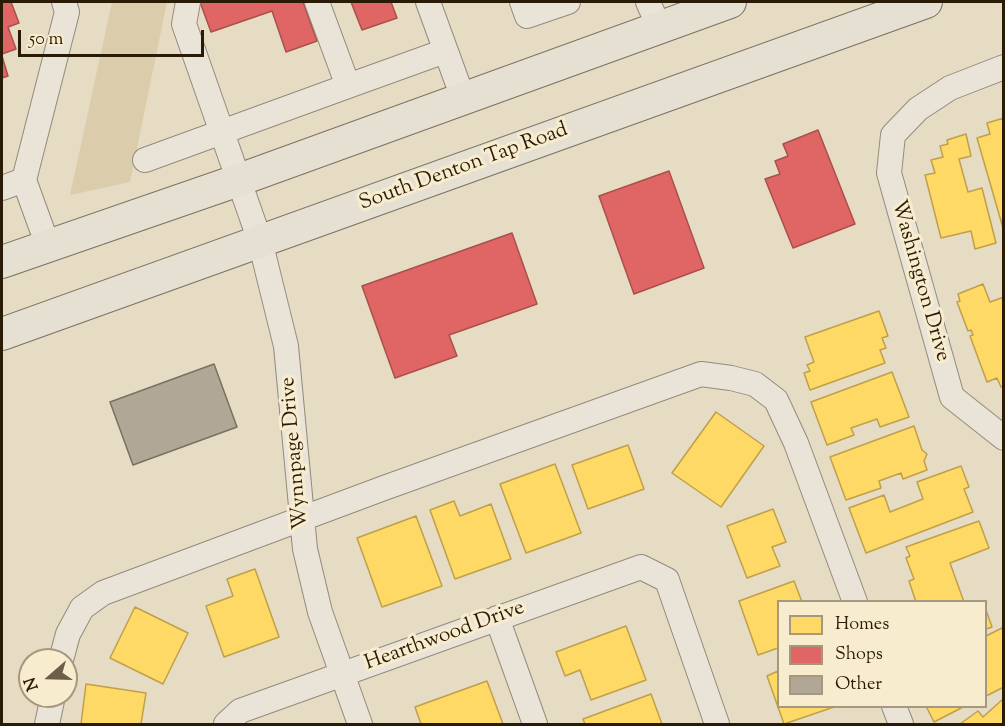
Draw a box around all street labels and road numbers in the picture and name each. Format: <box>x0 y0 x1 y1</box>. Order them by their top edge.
street label: South Denton Tap Road <box>356 119 572 217</box>
street label: Washington Drive <box>884 197 954 365</box>
street label: Wynnpage Drive <box>277 376 315 530</box>
street label: Hearthwood Drive <box>362 596 528 678</box>

